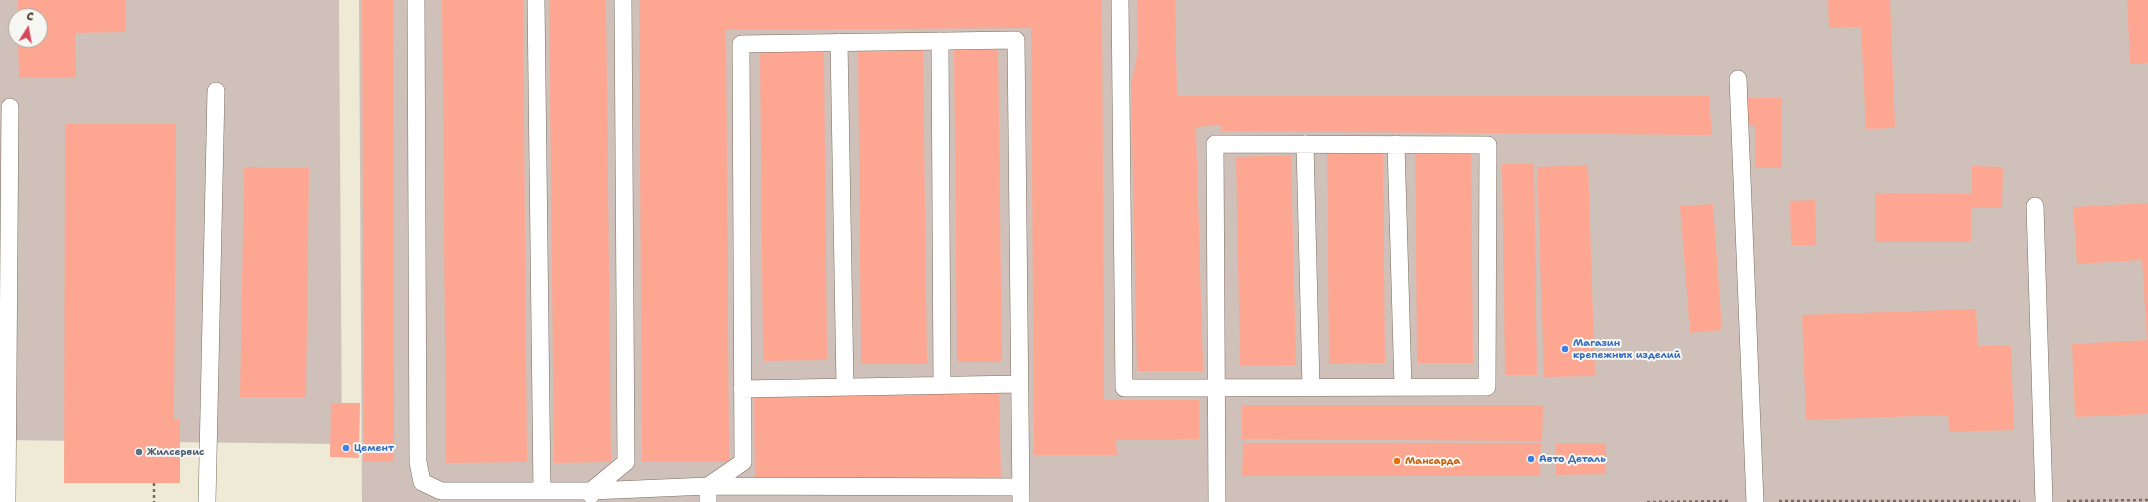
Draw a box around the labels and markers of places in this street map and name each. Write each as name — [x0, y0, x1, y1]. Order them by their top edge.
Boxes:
place label: Магазин крепежных изделий — [1573, 337, 1681, 360]
marker: Магазин крепежных изделий — [1560, 344, 1570, 354]
place label: Цемент — [354, 442, 394, 454]
marker: Цемент — [341, 443, 351, 453]
place label: Жилсервис — [147, 446, 204, 458]
marker: Жилсервис — [134, 447, 144, 457]
place label: Авто Деталь — [1539, 453, 1606, 465]
marker: Авто Деталь — [1526, 454, 1536, 464]
place label: Мансарда — [1405, 455, 1460, 467]
marker: Мансарда — [1392, 456, 1402, 466]

